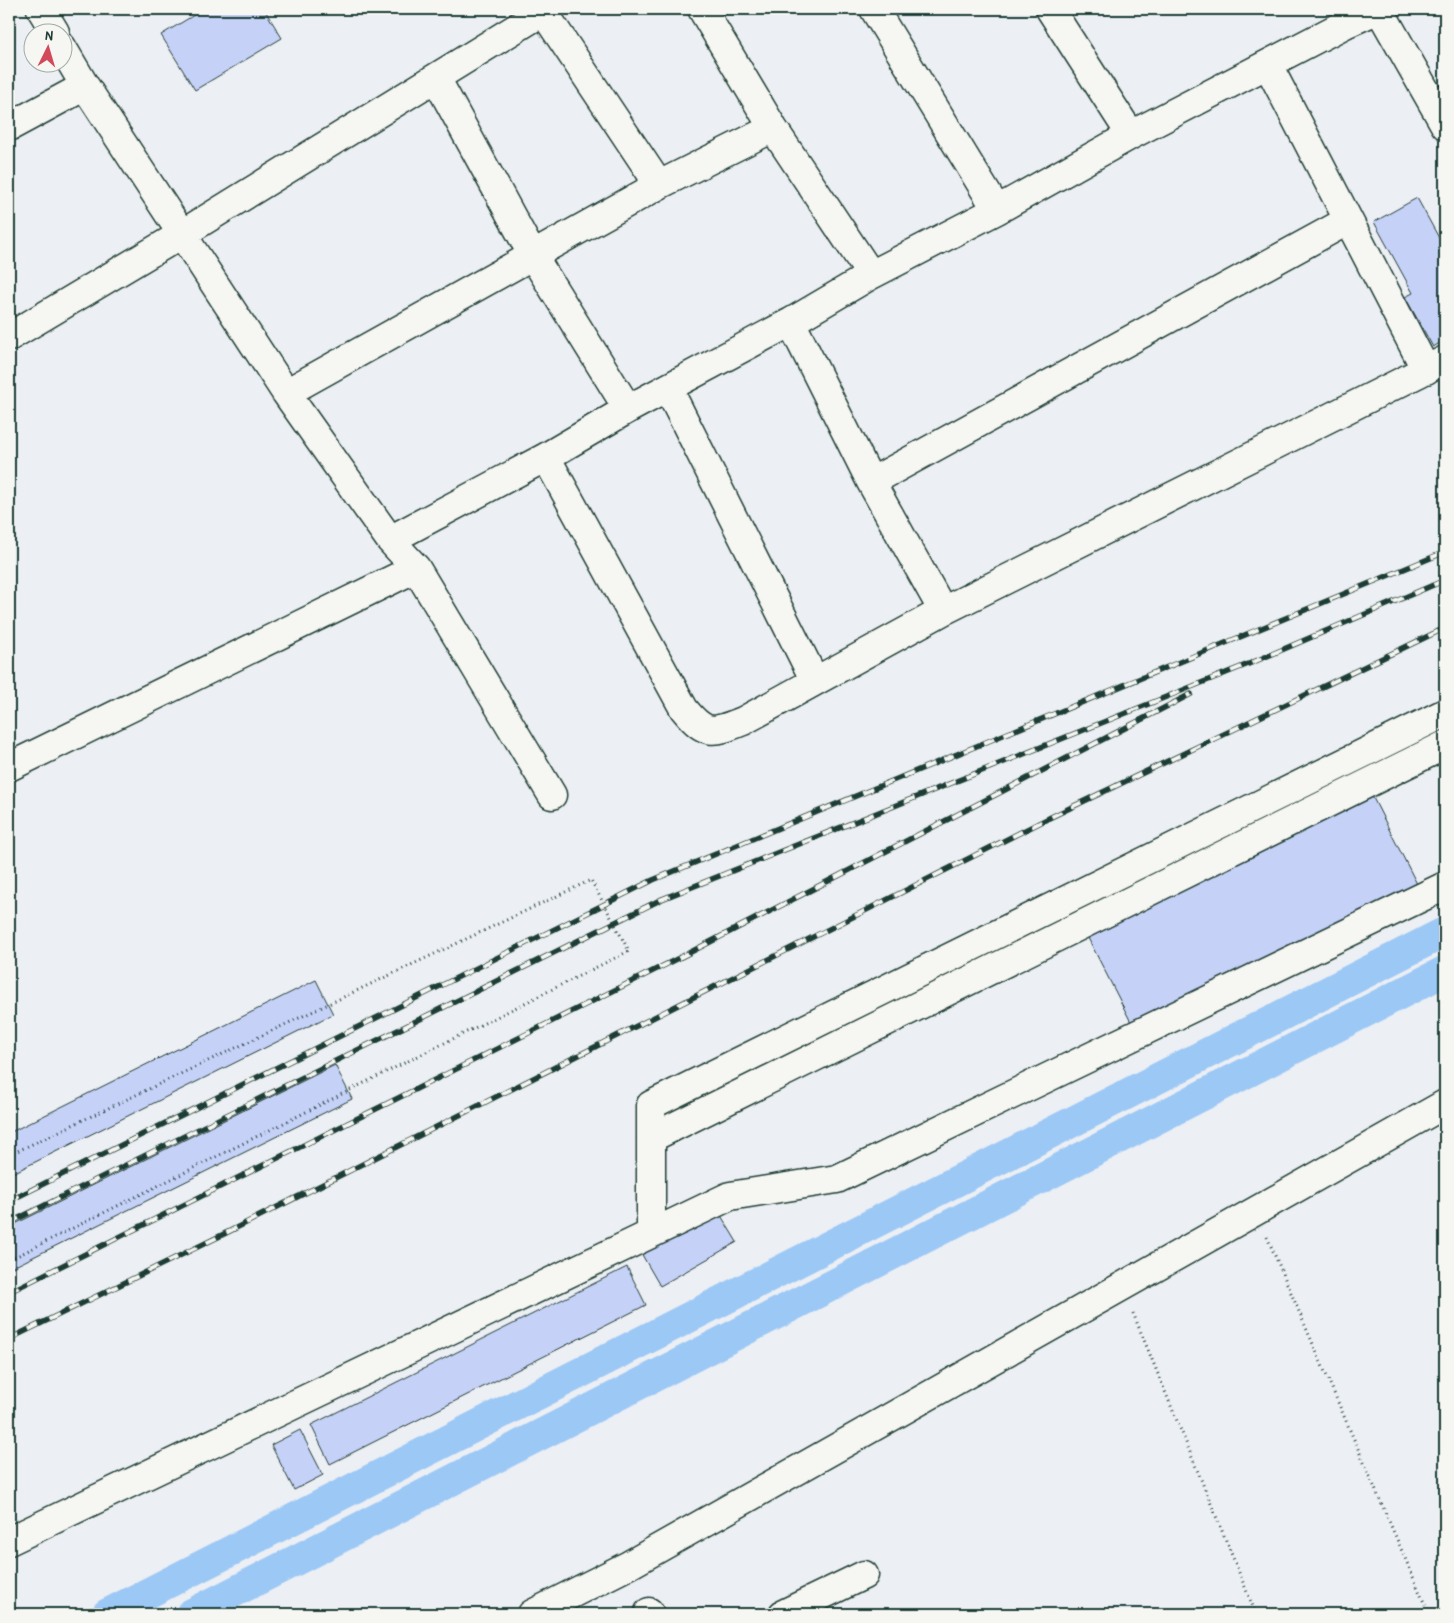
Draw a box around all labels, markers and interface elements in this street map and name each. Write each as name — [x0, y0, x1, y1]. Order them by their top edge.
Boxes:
north arrow — [22, 22, 72, 72]
text: N — [45, 25, 54, 44]

